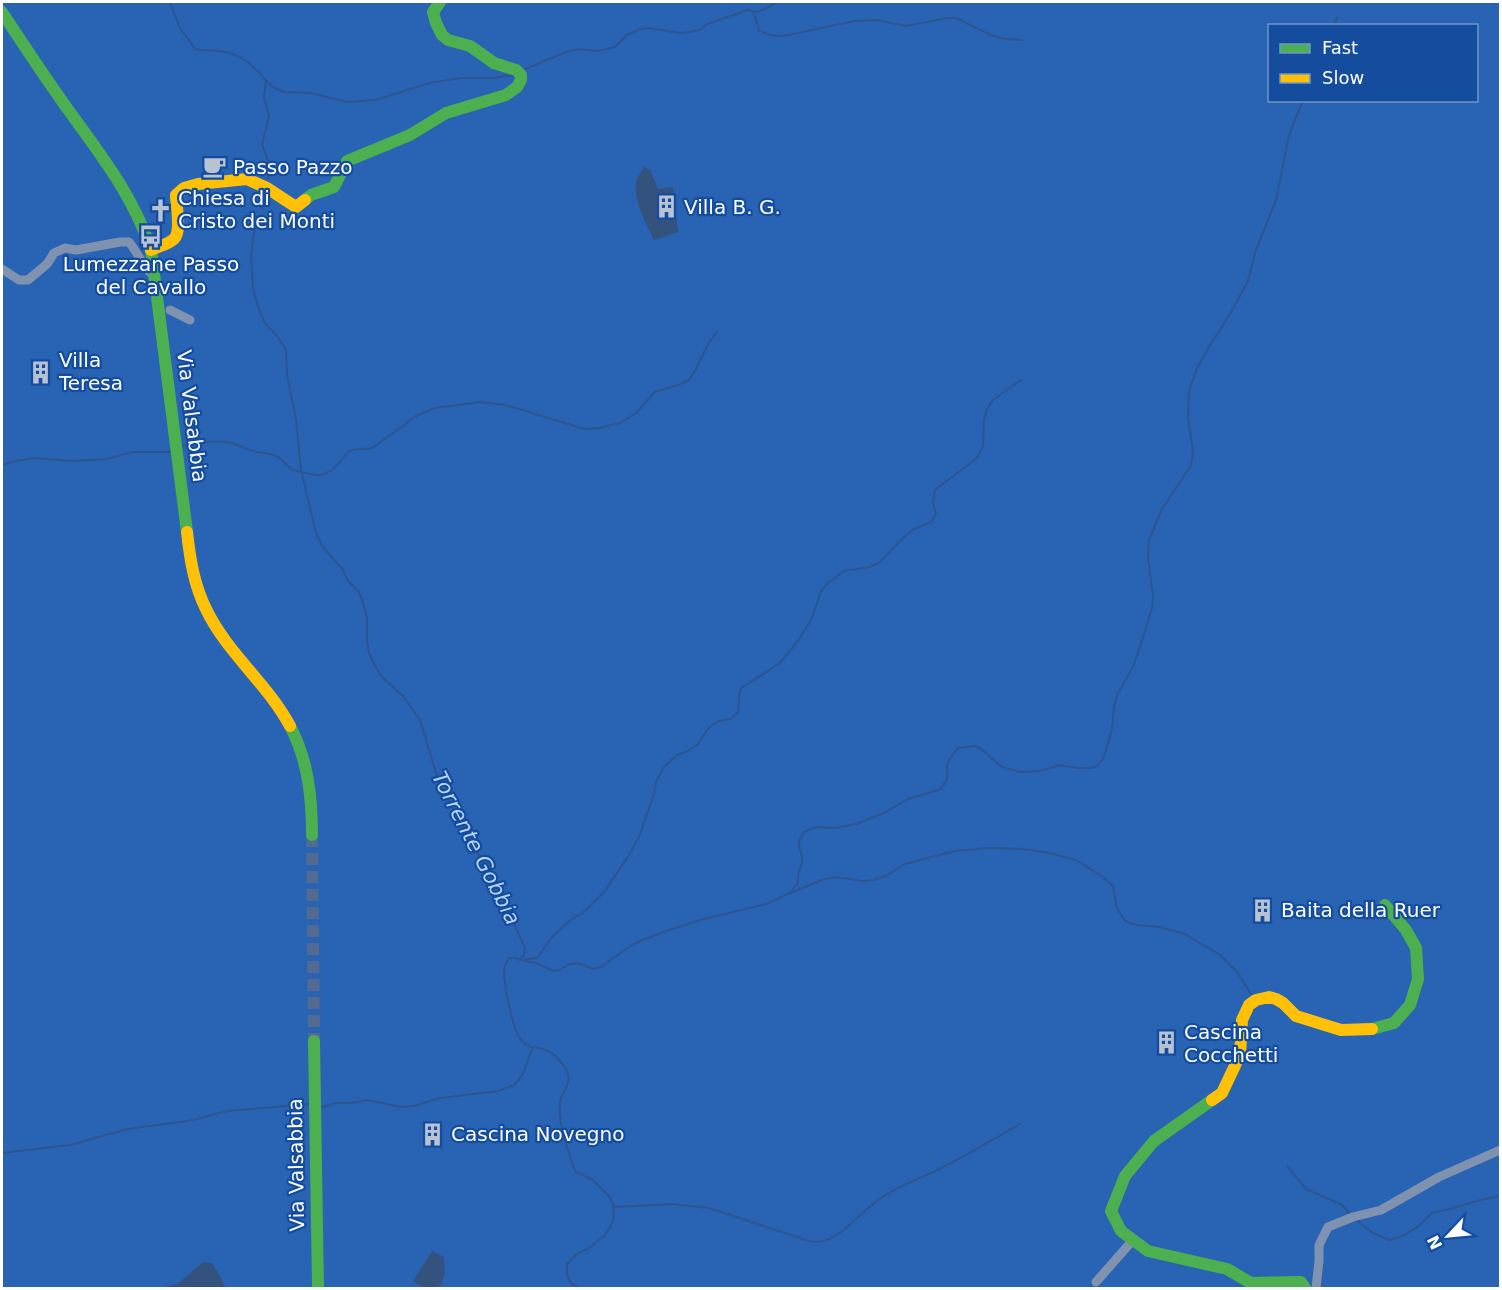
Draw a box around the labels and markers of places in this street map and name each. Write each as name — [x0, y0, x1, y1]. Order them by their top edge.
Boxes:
cafe icon: Passo Pazzo — [202, 154, 228, 180]
place label: Passo Pazzo — [233, 155, 353, 179]
place label: Chiesa di Cristo dei Monti — [178, 186, 335, 233]
building icon: Villa B. G. — [653, 194, 679, 220]
place label: Villa B. G. — [684, 195, 781, 219]
church icon: Chiesa di Cristo dei Monti — [147, 197, 173, 223]
bus stop icon: Lumezzane Passo del Cavallo — [138, 223, 164, 249]
place label: Lumezzane Passo del Cavallo — [63, 252, 239, 299]
place label: Villa Teresa — [58, 348, 123, 395]
building icon: Villa Teresa — [28, 359, 54, 385]
building icon: Baita della Ruer — [1250, 897, 1276, 923]
place label: Baita della Ruer — [1281, 898, 1441, 922]
place label: Cascina Cocchetti — [1184, 1020, 1278, 1067]
building icon: Cascina Cocchetti — [1153, 1030, 1179, 1056]
building icon: Cascina Novegno — [420, 1121, 446, 1147]
place label: Cascina Novegno — [451, 1122, 624, 1146]

